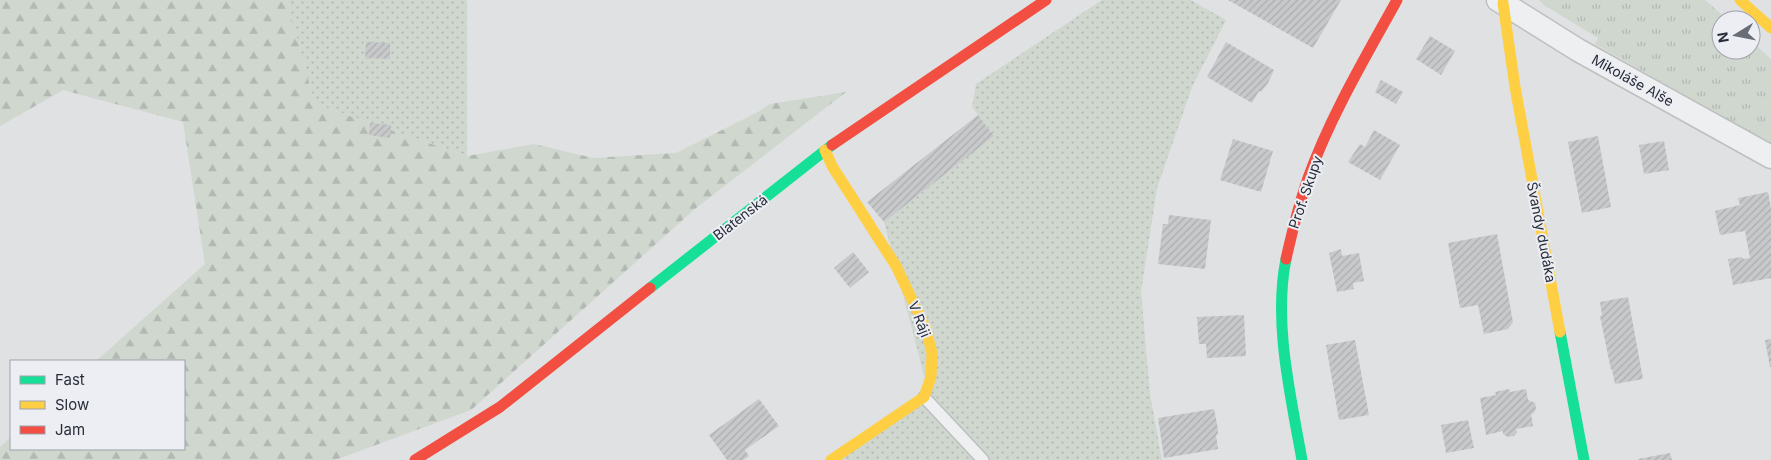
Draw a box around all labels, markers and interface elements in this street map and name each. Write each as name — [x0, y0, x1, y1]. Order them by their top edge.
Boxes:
north arrow — [1711, 10, 1761, 60]
text: N — [1713, 31, 1732, 44]
street label: Mikoláše Alše — [1589, 50, 1677, 110]
street label: Prof. Skupy — [1285, 153, 1325, 231]
street label: Švandy dudáka — [1524, 180, 1560, 284]
street label: Blatenská — [709, 191, 771, 243]
street label: V Ráji — [905, 299, 935, 339]
legend — [10, 360, 185, 450]
text: Fast — [55, 370, 85, 389]
text: Slow — [55, 395, 89, 414]
text: Jam — [55, 420, 85, 439]

